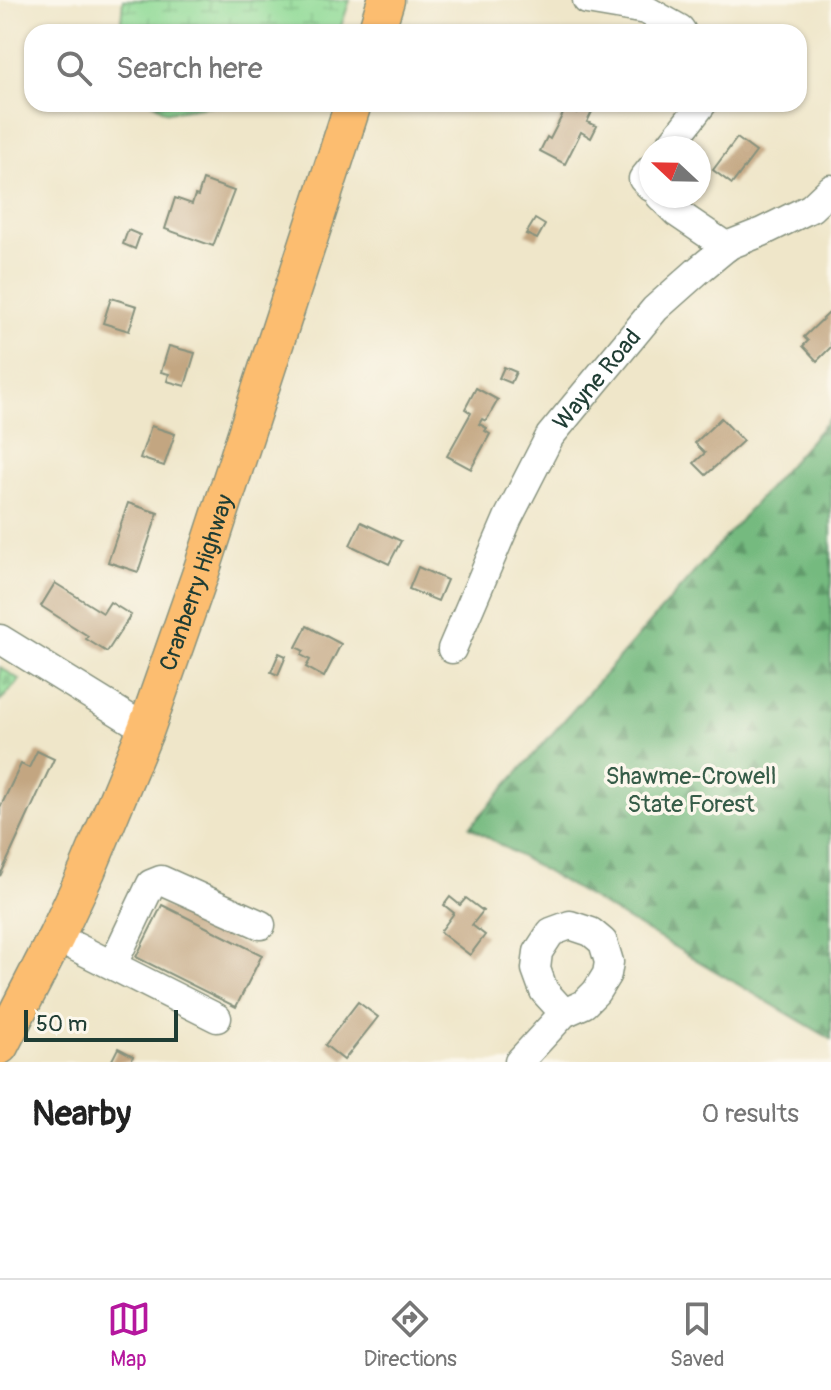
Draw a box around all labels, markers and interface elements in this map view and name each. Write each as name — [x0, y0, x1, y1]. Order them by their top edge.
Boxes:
search box — [24, 24, 807, 112]
icon: search — [52, 46, 96, 90]
text: Search here — [116, 50, 263, 87]
north arrow — [639, 136, 711, 208]
street label: Wayne Road — [547, 323, 647, 436]
street label: Cranberry Highway — [153, 491, 240, 675]
park label: Shawme-Crowell State Forest — [606, 762, 776, 819]
scale bar — [24, 1006, 178, 1042]
text: 50 m — [36, 1010, 87, 1038]
text: Nearby — [32, 1093, 131, 1136]
text: 0 results — [702, 1098, 799, 1130]
tab: Map — [107, 1297, 151, 1373]
tab: Directions — [364, 1297, 457, 1373]
tab: Saved — [670, 1297, 724, 1373]

